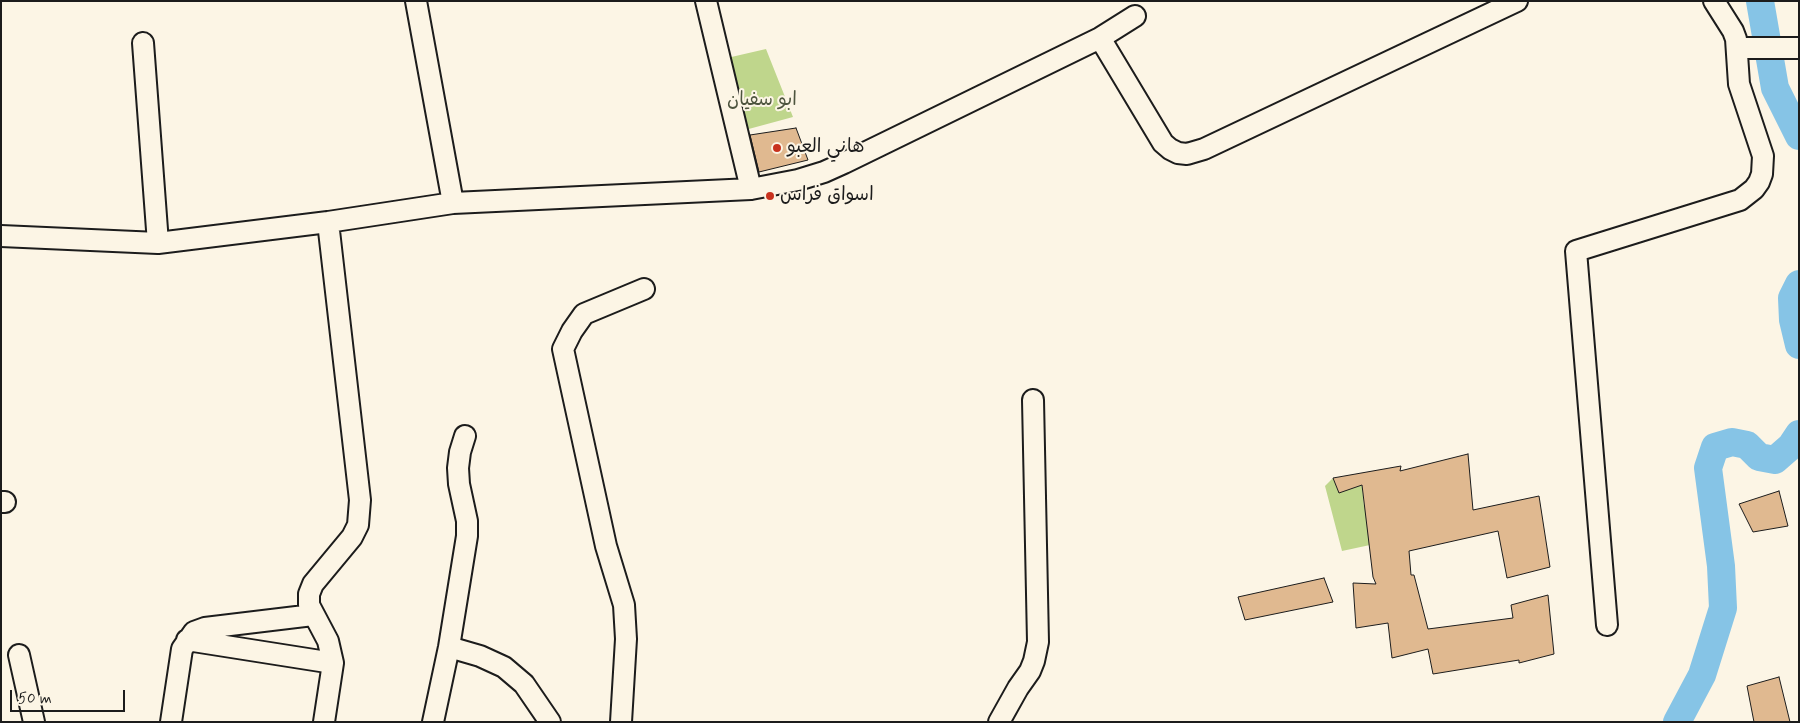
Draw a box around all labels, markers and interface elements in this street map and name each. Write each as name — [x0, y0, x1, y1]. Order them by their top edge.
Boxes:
park label: ابو سفيان — [727, 90, 797, 112]
place label: هاني العبو — [787, 137, 864, 159]
marker: هاني العبو — [771, 142, 783, 154]
place label: اسواق فراس — [780, 185, 874, 207]
marker: اسواق فراس — [764, 190, 776, 202]
scale bar — [12, 680, 128, 712]
text: 50 m — [18, 689, 52, 709]

